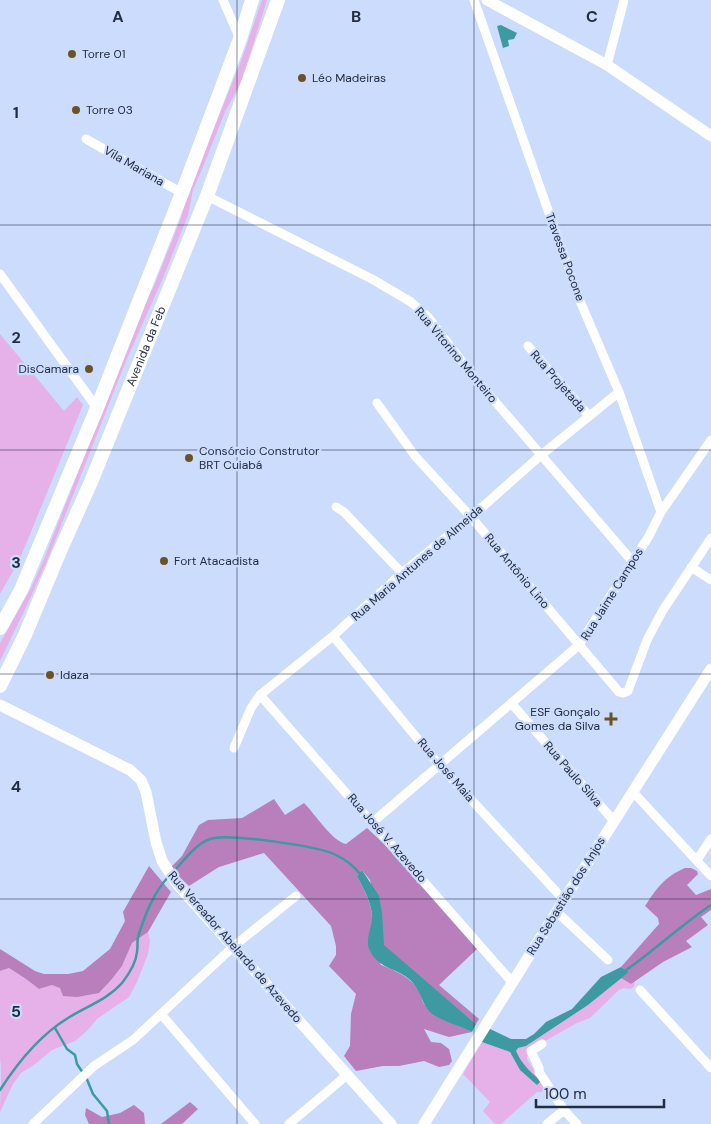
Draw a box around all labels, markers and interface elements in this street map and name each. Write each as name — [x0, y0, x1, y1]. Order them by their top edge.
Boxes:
text: A — [112, 6, 124, 27]
text: B — [351, 6, 361, 27]
text: C — [586, 6, 598, 27]
place label: Torre 01 — [82, 46, 125, 62]
marker: Torre 01 — [66, 48, 78, 60]
place label: Léo Madeiras — [312, 70, 386, 86]
marker: Léo Madeiras — [296, 72, 308, 84]
text: 1 — [13, 102, 19, 123]
place label: Torre 03 — [86, 102, 133, 118]
marker: Torre 03 — [70, 104, 82, 116]
street label: Vila Mariana — [101, 142, 167, 190]
street label: Travessa Pocone — [542, 211, 588, 304]
street label: Avenida da Feb — [123, 304, 169, 389]
street label: Rua Vitorino Monteiro — [411, 304, 501, 406]
text: 2 — [11, 327, 21, 348]
street label: Rua Projetada — [527, 347, 589, 415]
place label: DisCamara — [19, 361, 79, 377]
marker: DisCamara — [83, 363, 95, 375]
place label: Consórcio Construtor BRT Cuiabá — [199, 443, 320, 473]
marker: Consórcio Construtor BRT Cuiabá — [183, 452, 195, 464]
street label: Rua Maria Antunes de Almeida — [348, 501, 486, 625]
street label: Rua Antônio Lino — [481, 530, 553, 612]
street label: Rua Jaime Campos — [577, 545, 647, 643]
text: 3 — [11, 552, 21, 573]
place label: Fort Atacadista — [174, 553, 259, 569]
marker: Fort Atacadista — [158, 555, 170, 567]
place label: Idaza — [60, 667, 89, 683]
marker: Idaza — [44, 669, 56, 681]
place label: ESF Gonçalo Gomes da Silva — [515, 704, 600, 734]
marker: ESF Gonçalo Gomes da Silva — [604, 712, 618, 726]
street label: Rua José Maia — [414, 735, 478, 805]
street label: Rua Paulo Silva — [540, 738, 606, 810]
text: 4 — [11, 776, 21, 797]
street label: Rua José V. Azevedo — [344, 790, 430, 886]
street label: Rua Sebastião dos Anjos — [523, 834, 609, 958]
street label: Rua Vereador Abelardo de Azevedo — [165, 868, 305, 1026]
text: 5 — [11, 1001, 21, 1022]
scale bar — [536, 1076, 664, 1108]
text: 100 m — [544, 1084, 587, 1104]

